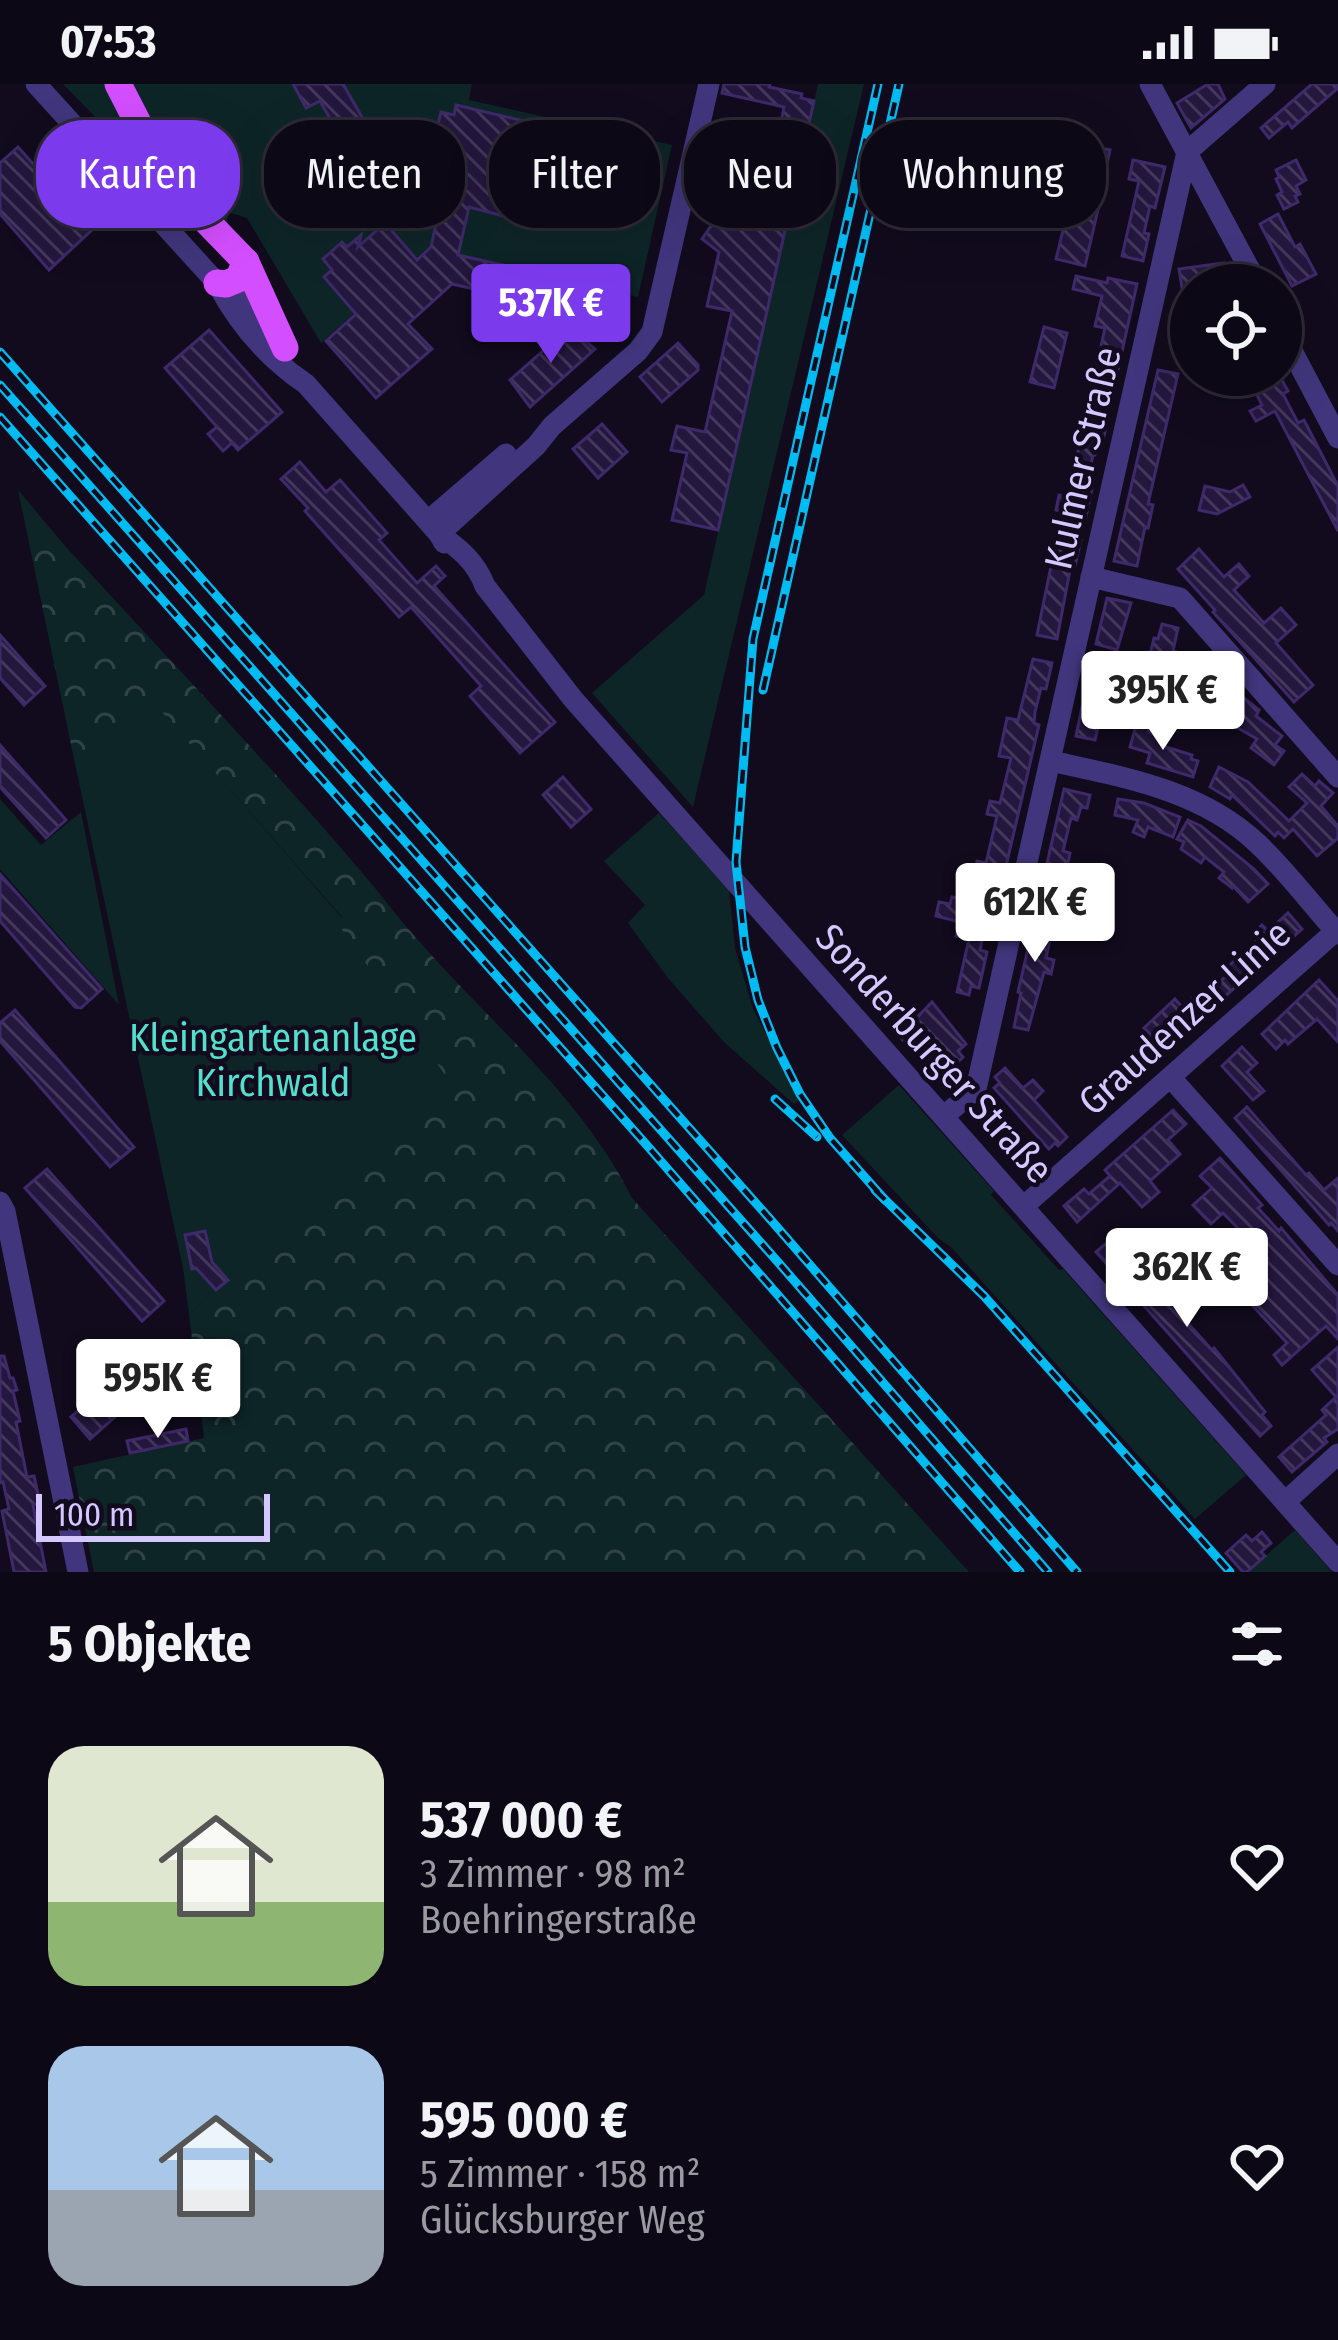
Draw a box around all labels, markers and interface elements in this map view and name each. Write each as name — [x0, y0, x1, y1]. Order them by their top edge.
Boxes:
text: 07:53 — [60, 15, 157, 69]
chip: Kaufen — [36, 120, 240, 228]
chip: Mieten — [264, 120, 465, 228]
chip: Filter — [489, 120, 660, 228]
chip: Neu — [684, 120, 836, 228]
chip: Wohnung — [860, 120, 1106, 228]
pin: 537K € — [453, 264, 649, 366]
map controls — [1170, 264, 1302, 396]
button: locate — [1170, 264, 1302, 396]
text: 537K € — [498, 280, 604, 326]
street label: Kulmer Straße — [1035, 343, 1131, 574]
pin: 395K € — [1065, 651, 1261, 753]
text: 395K € — [1108, 667, 1218, 713]
pin: 612K € — [937, 863, 1133, 965]
text: 612K € — [983, 879, 1087, 925]
street label: Graudenzer Linie — [1069, 911, 1300, 1125]
street label: Sonderburger Straße — [806, 915, 1062, 1192]
park label: Kleingartenanlage Kirchwald — [129, 1015, 417, 1106]
pin: 362K € — [1089, 1228, 1285, 1330]
text: 362K € — [1133, 1244, 1241, 1290]
pin: 595K € — [60, 1339, 256, 1441]
text: 595K € — [103, 1355, 213, 1401]
scale bar — [36, 1488, 270, 1541]
text: 100 m — [54, 1495, 134, 1535]
icon: filters — [1224, 1611, 1290, 1677]
text: 5 Objekte — [48, 1613, 251, 1675]
text: 537 000 € — [420, 1789, 622, 1851]
icon: home — [144, 1794, 288, 1938]
icon: heart — [1224, 1833, 1290, 1899]
text: 3 Zimmer · 98 m² — [420, 1851, 686, 1897]
text: Boehringerstraße — [420, 1897, 697, 1943]
text: 595 000 € — [420, 2089, 628, 2151]
icon: home — [144, 2094, 288, 2238]
icon: heart — [1224, 2133, 1290, 2199]
text: 5 Zimmer · 158 m² — [420, 2151, 700, 2197]
text: Glücksburger Weg — [420, 2197, 705, 2243]

